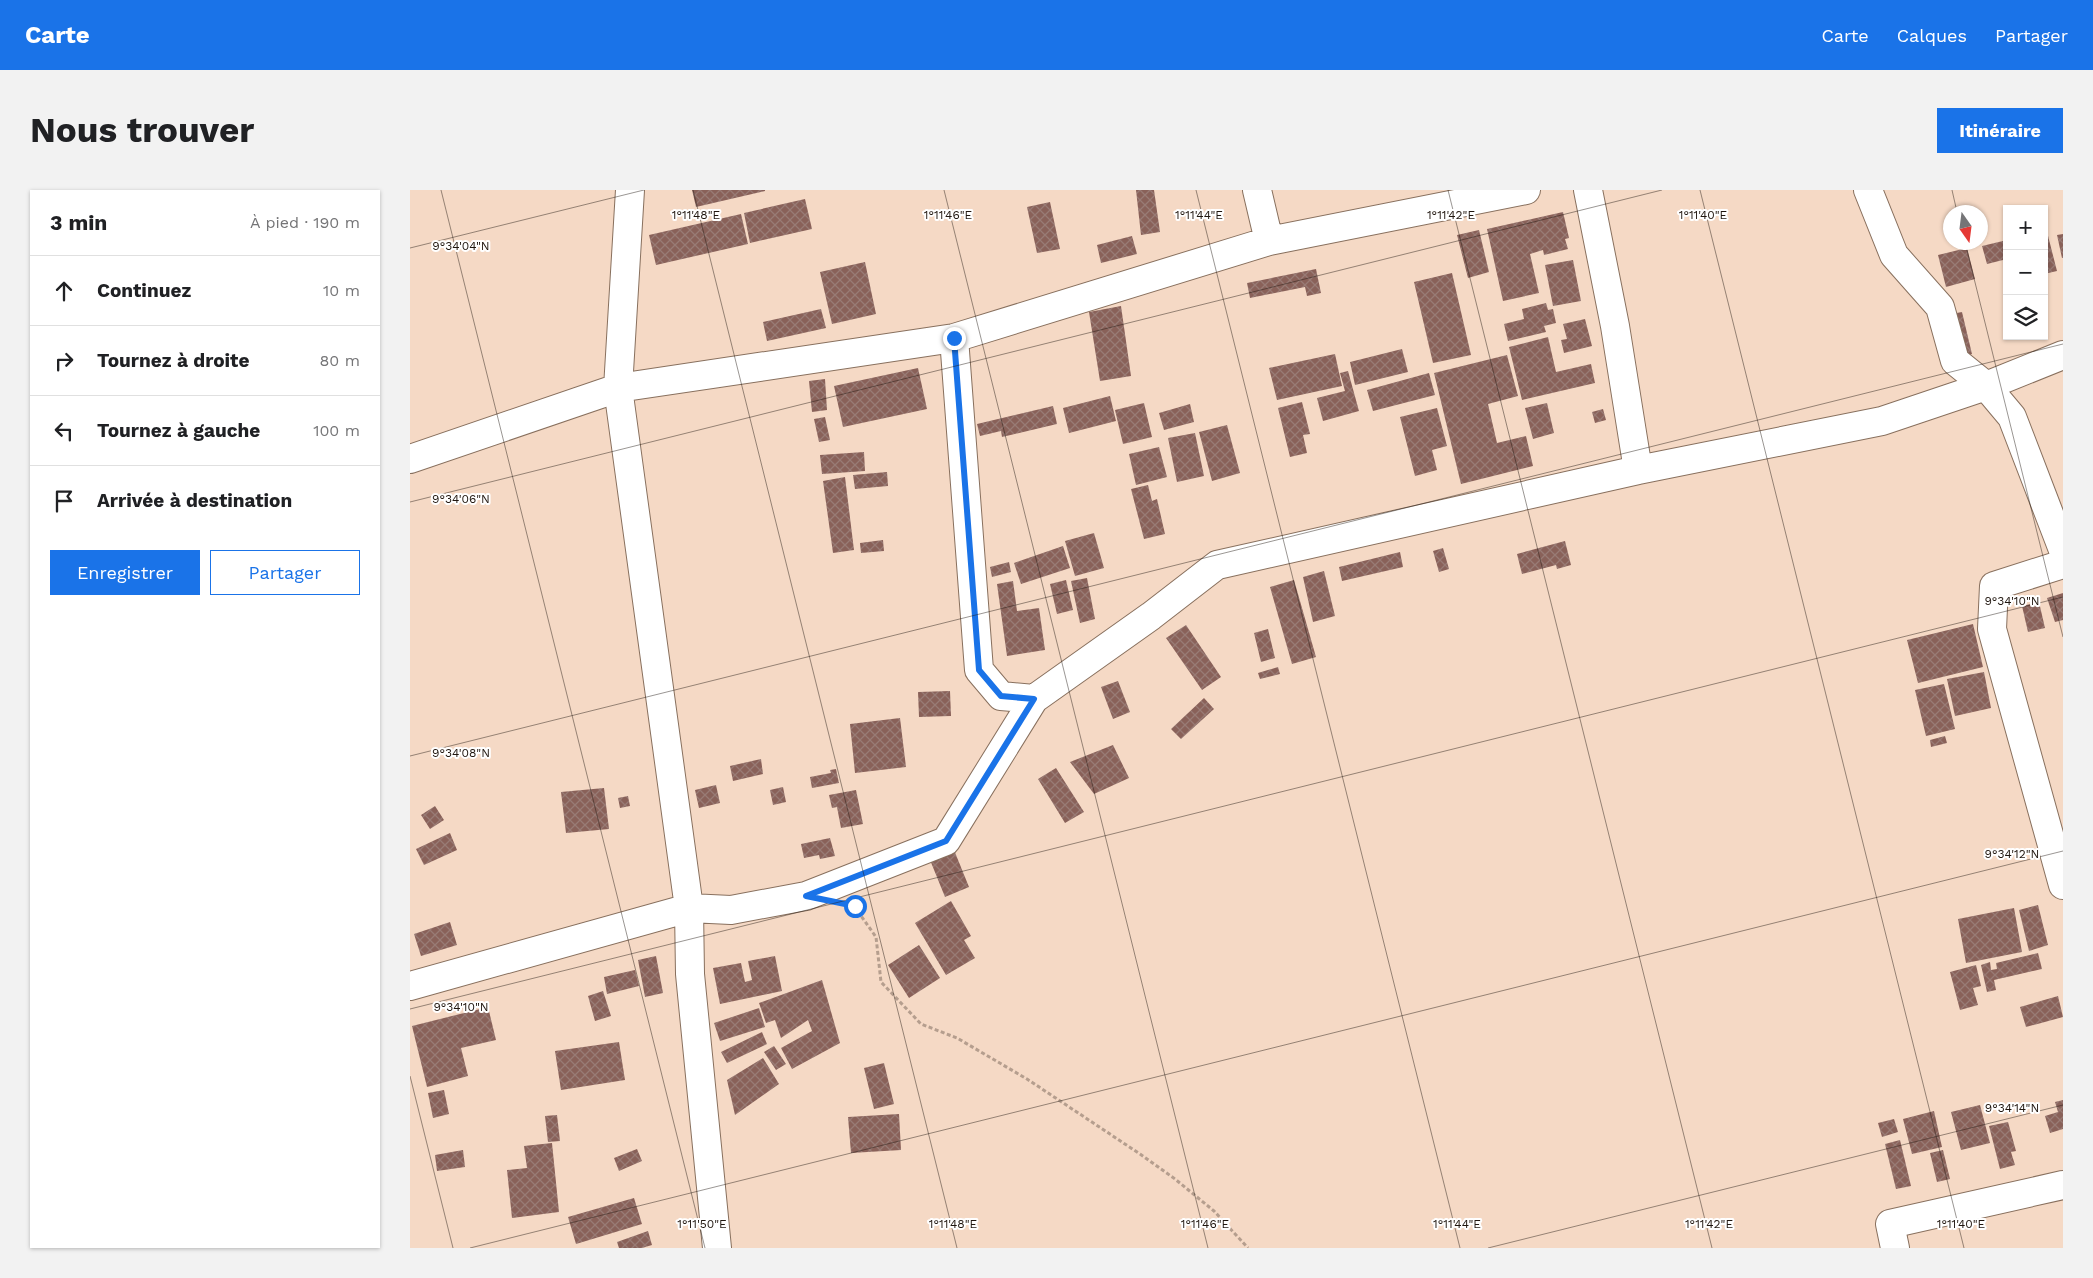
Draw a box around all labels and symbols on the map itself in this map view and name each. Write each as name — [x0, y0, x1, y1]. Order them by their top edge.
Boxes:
north arrow — [1943, 205, 1988, 250]
text: 1°11'48"E — [672, 208, 721, 222]
text: 1°11'46"E — [924, 208, 973, 222]
text: 1°11'44"E — [1175, 208, 1223, 222]
text: 1°11'42"E — [1427, 208, 1475, 222]
text: 1°11'40"E — [1679, 208, 1728, 222]
text: 9°34'04"N — [432, 239, 490, 253]
route end — [943, 327, 966, 350]
text: 9°34'06"N — [432, 492, 490, 506]
text: 9°34'10"N — [1984, 594, 2040, 608]
text: 9°34'08"N — [432, 746, 490, 760]
text: 9°34'12"N — [1985, 847, 2039, 861]
route start — [844, 895, 867, 918]
text: 9°34'10"N — [433, 1000, 489, 1014]
text: 9°34'14"N — [1985, 1101, 2039, 1115]
text: 1°11'50"E — [677, 1217, 727, 1231]
text: 1°11'48"E — [929, 1217, 978, 1231]
text: 1°11'46"E — [1181, 1217, 1230, 1231]
text: 1°11'44"E — [1433, 1217, 1481, 1231]
text: 1°11'42"E — [1685, 1217, 1733, 1231]
text: 1°11'40"E — [1937, 1217, 1986, 1231]

